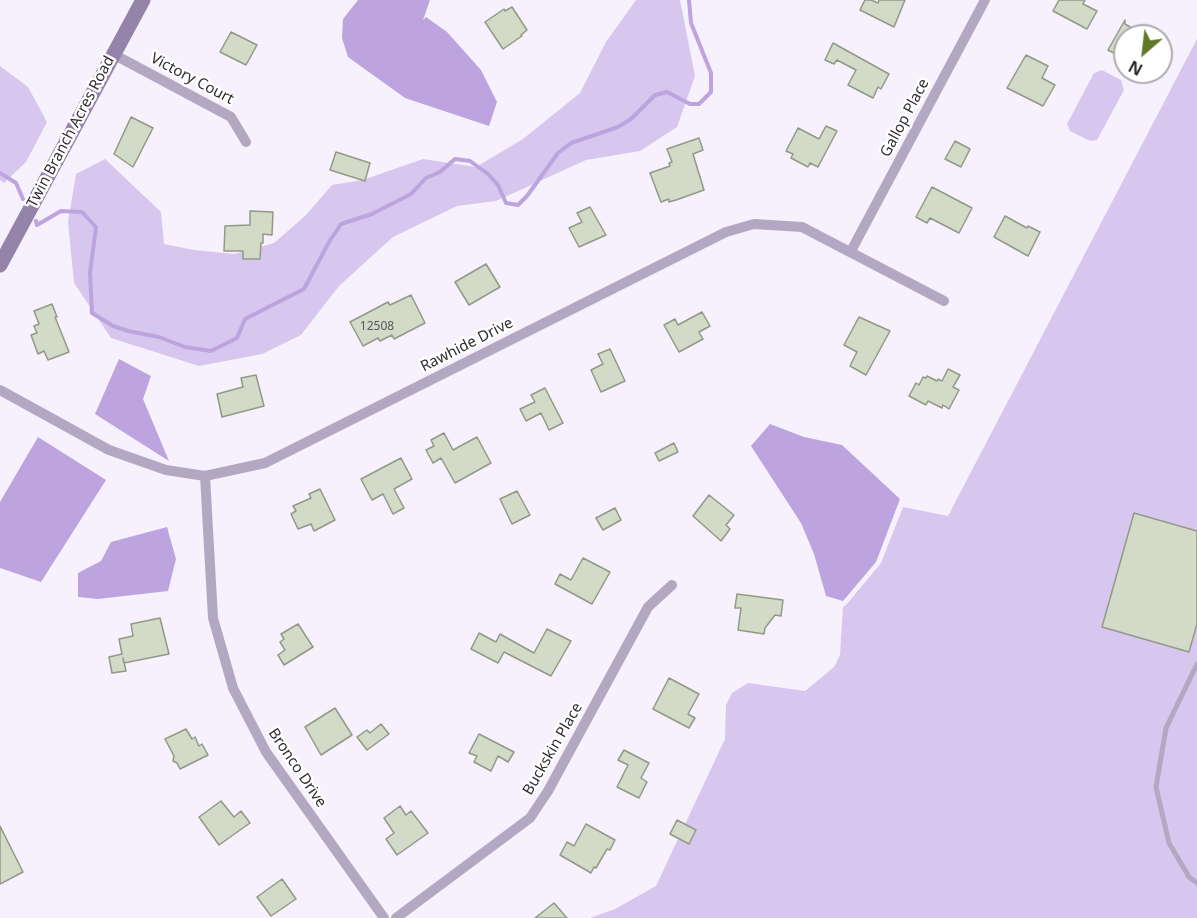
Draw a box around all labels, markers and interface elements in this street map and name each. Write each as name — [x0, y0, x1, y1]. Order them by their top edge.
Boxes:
north arrow — [1113, 24, 1173, 84]
street label: Victory Court — [147, 50, 237, 108]
street label: Twin Branch Acres Road — [23, 53, 119, 211]
text: N — [1125, 55, 1146, 81]
street label: Gallop Place — [877, 76, 933, 160]
street label: Rawhide Drive — [418, 314, 516, 376]
house number: 12508 — [360, 320, 394, 334]
street label: Buckskin Place — [519, 700, 587, 798]
street label: Bronco Drive — [264, 725, 330, 811]

